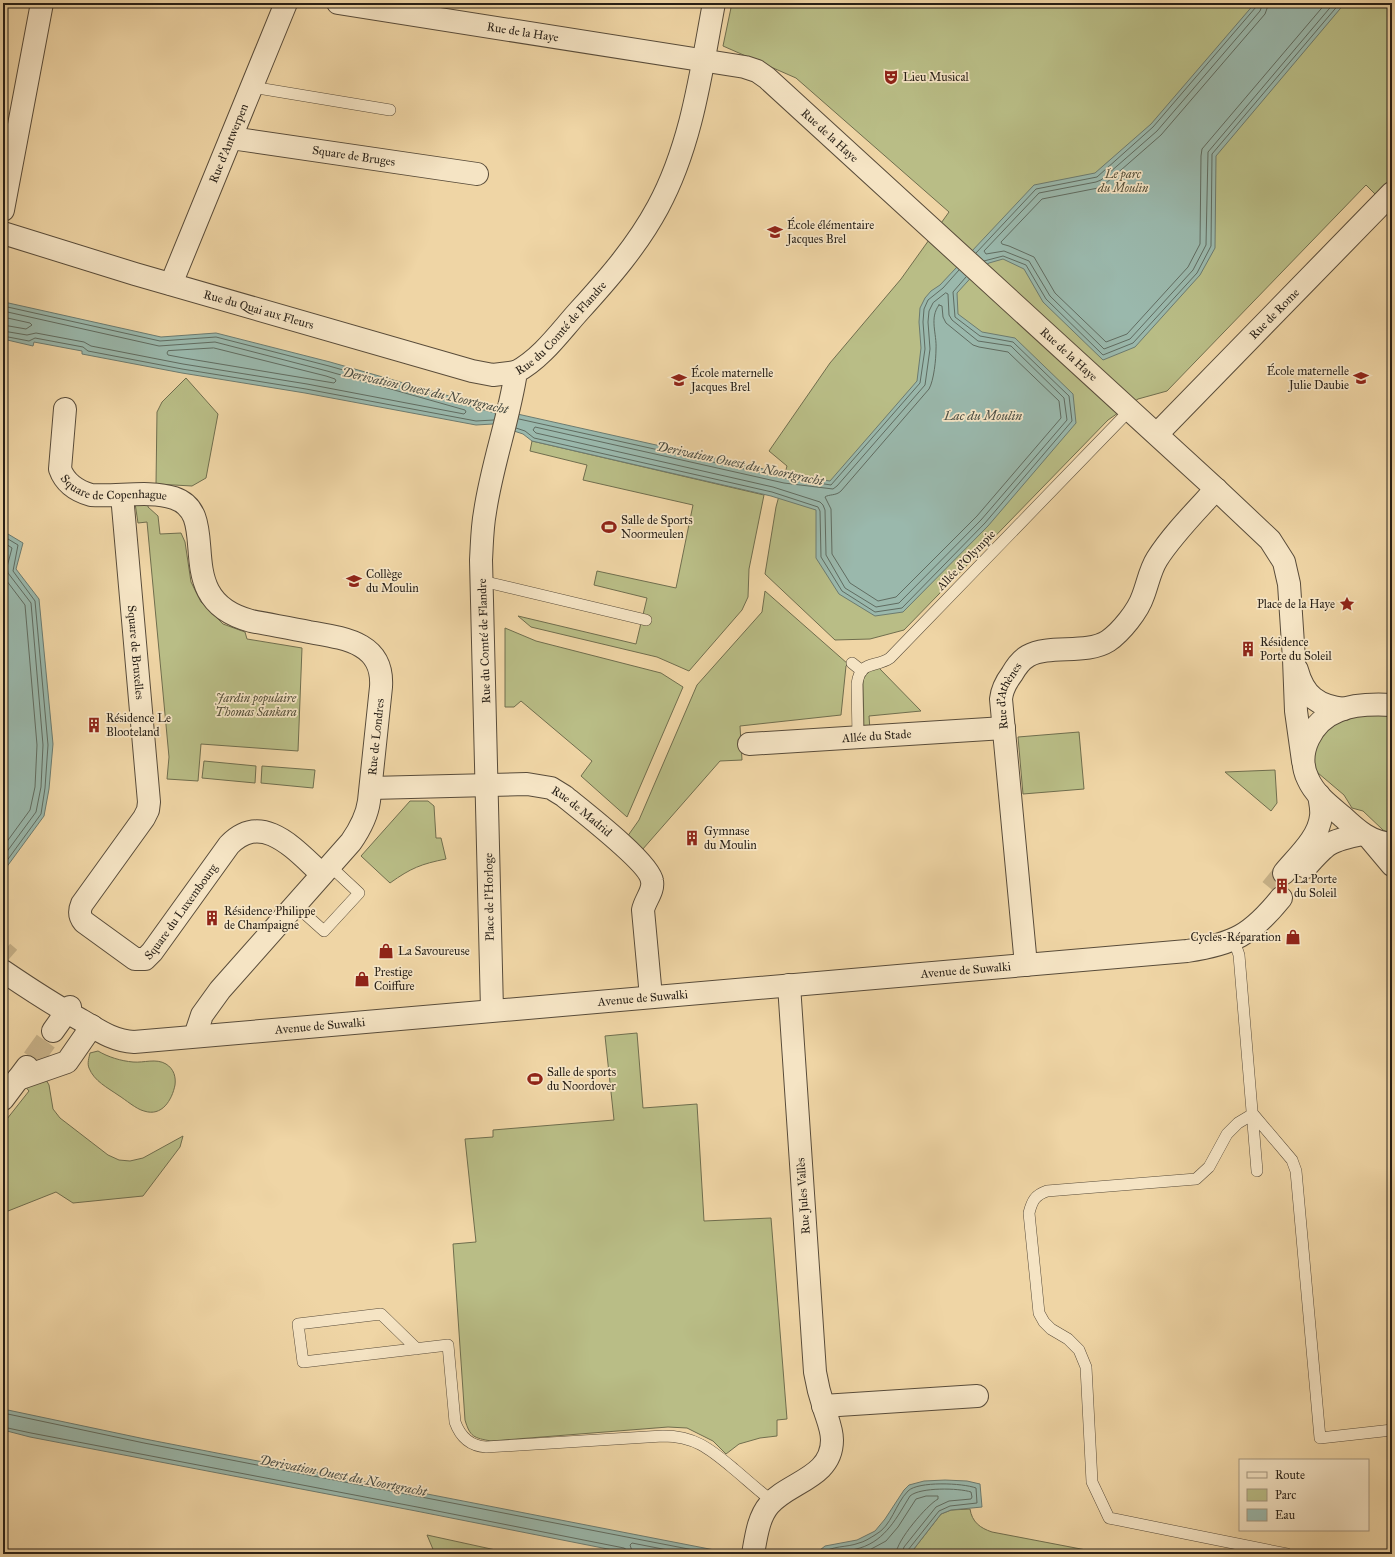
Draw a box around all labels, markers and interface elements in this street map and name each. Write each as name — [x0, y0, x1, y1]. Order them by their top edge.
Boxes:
street label: Rue de la Haye — [486, 19, 560, 45]
theatre icon: Lieu Musical — [882, 68, 900, 86]
place label: Lieu Musical — [903, 70, 969, 84]
street label: Rue d'Antwerpen — [206, 101, 251, 185]
street label: Rue de la Haye — [798, 106, 861, 165]
street label: Square de Bruges — [311, 143, 396, 169]
park label: Le parc du Moulin — [1097, 167, 1149, 195]
place label: École élémentaire Jacques Brel — [785, 216, 874, 247]
school or university icon: École élémentaire Jacques Brel — [766, 223, 784, 241]
street label: Rue du Comté de Flandre — [513, 278, 609, 378]
street label: Rue de Rome — [1246, 285, 1302, 342]
street label: Rue du Quai aux Fleurs — [202, 287, 315, 332]
street label: Rue de la Haye — [1037, 325, 1100, 384]
place label: École maternelle Julie Daubie — [1267, 362, 1349, 393]
water label: Derivation Ouest du Noortgracht — [340, 364, 511, 418]
place label: École maternelle Jacques Brel — [689, 364, 773, 395]
school or university icon: École maternelle Julie Daubie — [1352, 369, 1370, 387]
school or university icon: École maternelle Jacques Brel — [670, 371, 688, 389]
water label: Lac du Moulin — [943, 408, 1022, 424]
water label: Derivation Ouest du Noortgracht — [655, 438, 826, 490]
street label: Square de Copenhague — [58, 472, 168, 503]
place label: Salle de Sports Noormeulen — [621, 513, 693, 541]
sports icon: Salle de Sports Noormeulen — [600, 518, 618, 536]
street label: Allée d'Olympie — [933, 527, 998, 594]
place label: Collège du Moulin — [366, 567, 419, 595]
school or university icon: Collège du Moulin — [345, 572, 363, 590]
street label: Rue du Comté de Flandre — [475, 578, 493, 704]
place icon: Place de la Haye — [1338, 595, 1356, 613]
place label: Place de la Haye — [1257, 597, 1335, 611]
street label: Square de Bruxelles — [124, 605, 147, 700]
place label: Résidence Porte du Soleil — [1260, 635, 1333, 663]
building icon: Résidence Porte du Soleil — [1239, 640, 1257, 658]
street label: Rue d'Athènes — [994, 659, 1025, 730]
park label: Jardin populaire Thomas Sankara — [215, 691, 297, 719]
street label: Rue de Londres — [365, 698, 387, 776]
place label: Résidence Le Blooteland — [106, 711, 171, 739]
building icon: Résidence Le Blooteland — [85, 716, 103, 734]
street label: Allée du Stade — [841, 727, 912, 745]
street label: Rue de Madrid — [549, 783, 615, 839]
place label: Gymnase du Moulin — [704, 824, 757, 852]
building icon: Gymnase du Moulin — [683, 829, 701, 847]
street label: Place de l'Horloge — [481, 853, 498, 941]
street label: Square du Luxembourg — [141, 861, 221, 963]
place label: La Porte du Soleil — [1294, 872, 1337, 900]
building icon: La Porte du Soleil — [1273, 877, 1291, 895]
place label: Résidence Philippe de Champaigne — [224, 904, 316, 933]
building icon: Résidence Philippe de Champaigne — [203, 909, 221, 927]
shop icon: Cycles-Réparation — [1284, 928, 1302, 946]
place label: Cycles-Réparation — [1191, 930, 1282, 944]
shop icon: La Savoureuse — [377, 942, 395, 960]
place label: La Savoureuse — [398, 944, 470, 958]
street label: Avenue de Suwalki — [919, 959, 1012, 981]
place label: Prestige Coiffure — [374, 965, 415, 993]
shop icon: Prestige Coiffure — [353, 970, 371, 988]
street label: Avenue de Suwalki — [596, 987, 689, 1009]
street label: Avenue de Suwalki — [273, 1015, 367, 1037]
place label: Salle de sports du Noordover — [547, 1065, 616, 1093]
sports icon: Salle de sports du Noordover — [526, 1070, 544, 1088]
street label: Rue Jules Vallès — [793, 1157, 814, 1235]
water label: Derivation Ouest du Noortgracht — [258, 1452, 429, 1500]
legend — [1239, 1459, 1369, 1531]
text: Route — [1275, 1468, 1305, 1482]
text: Parc — [1275, 1488, 1296, 1502]
text: Eau — [1275, 1508, 1296, 1522]

